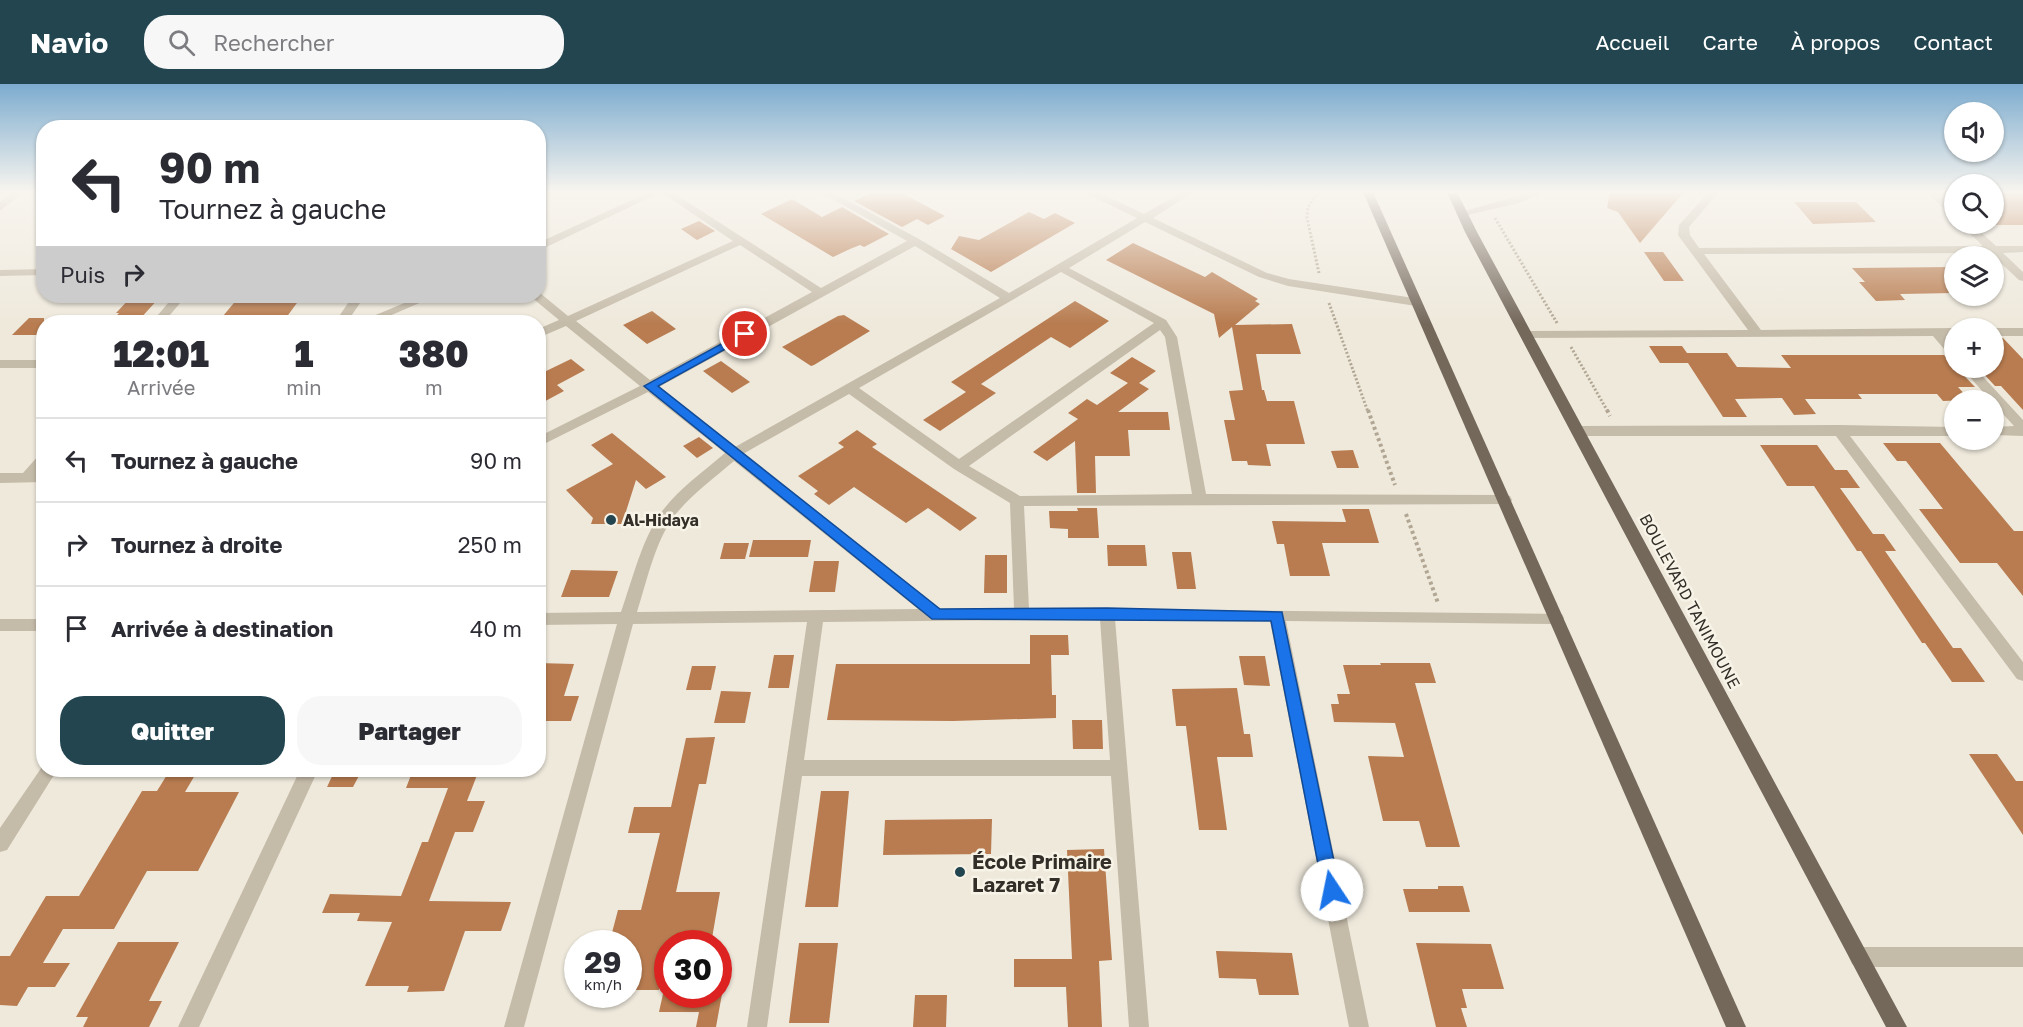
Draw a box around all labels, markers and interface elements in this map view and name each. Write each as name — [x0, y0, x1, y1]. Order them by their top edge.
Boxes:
search box — [144, 15, 564, 69]
text: Navio — [30, 26, 108, 59]
icon: search — [165, 26, 198, 59]
text: Rechercher — [213, 29, 334, 56]
text: Accueil — [1596, 29, 1669, 55]
text: Carte — [1702, 29, 1758, 55]
text: À propos — [1791, 29, 1880, 55]
text: Contact — [1913, 29, 1993, 55]
map controls — [1944, 102, 2004, 450]
button: sound — [1944, 102, 2004, 162]
text: 90 m — [159, 142, 260, 192]
icon: left — [60, 144, 138, 222]
button: search — [1944, 174, 2004, 234]
text: Tournez à gauche — [159, 193, 386, 225]
button: layers — [1944, 246, 2004, 306]
icon: right — [117, 258, 150, 291]
text: Puis — [60, 261, 105, 288]
pin — [719, 308, 770, 359]
icon: arrive — [728, 317, 761, 350]
button: + — [1944, 318, 2004, 378]
text: 12:01 — [113, 332, 209, 375]
text: 1 — [294, 332, 313, 375]
text: 380 — [399, 332, 469, 375]
text: Arrivée — [127, 375, 195, 399]
text: min — [286, 375, 322, 399]
text: m — [425, 375, 443, 399]
button: − — [1944, 390, 2004, 450]
icon: left — [60, 444, 93, 477]
text: Tournez à gauche — [111, 447, 298, 474]
text: 90 m — [470, 447, 522, 474]
place label: Al-Hidaya — [623, 510, 699, 530]
street label: BOULEVARD TANIMOUNE — [1635, 510, 1745, 692]
marker: Al-Hidaya — [604, 513, 618, 527]
icon: right — [60, 528, 93, 561]
text: Tournez à droite — [111, 531, 282, 558]
text: 250 m — [458, 531, 522, 558]
icon: arrive — [60, 612, 93, 645]
text: Arrivée à destination — [111, 615, 333, 642]
text: 40 m — [470, 615, 522, 642]
button: Quitter — [60, 696, 285, 765]
button: Partager — [297, 696, 522, 765]
place label: École Primaire Lazaret 7 — [972, 849, 1112, 896]
position arrow — [1300, 858, 1364, 922]
marker: École Primaire Lazaret 7 — [953, 865, 967, 879]
speed limit sign: 30 — [654, 930, 732, 1008]
text: 29 — [584, 944, 622, 980]
text: km/h — [584, 975, 622, 993]

